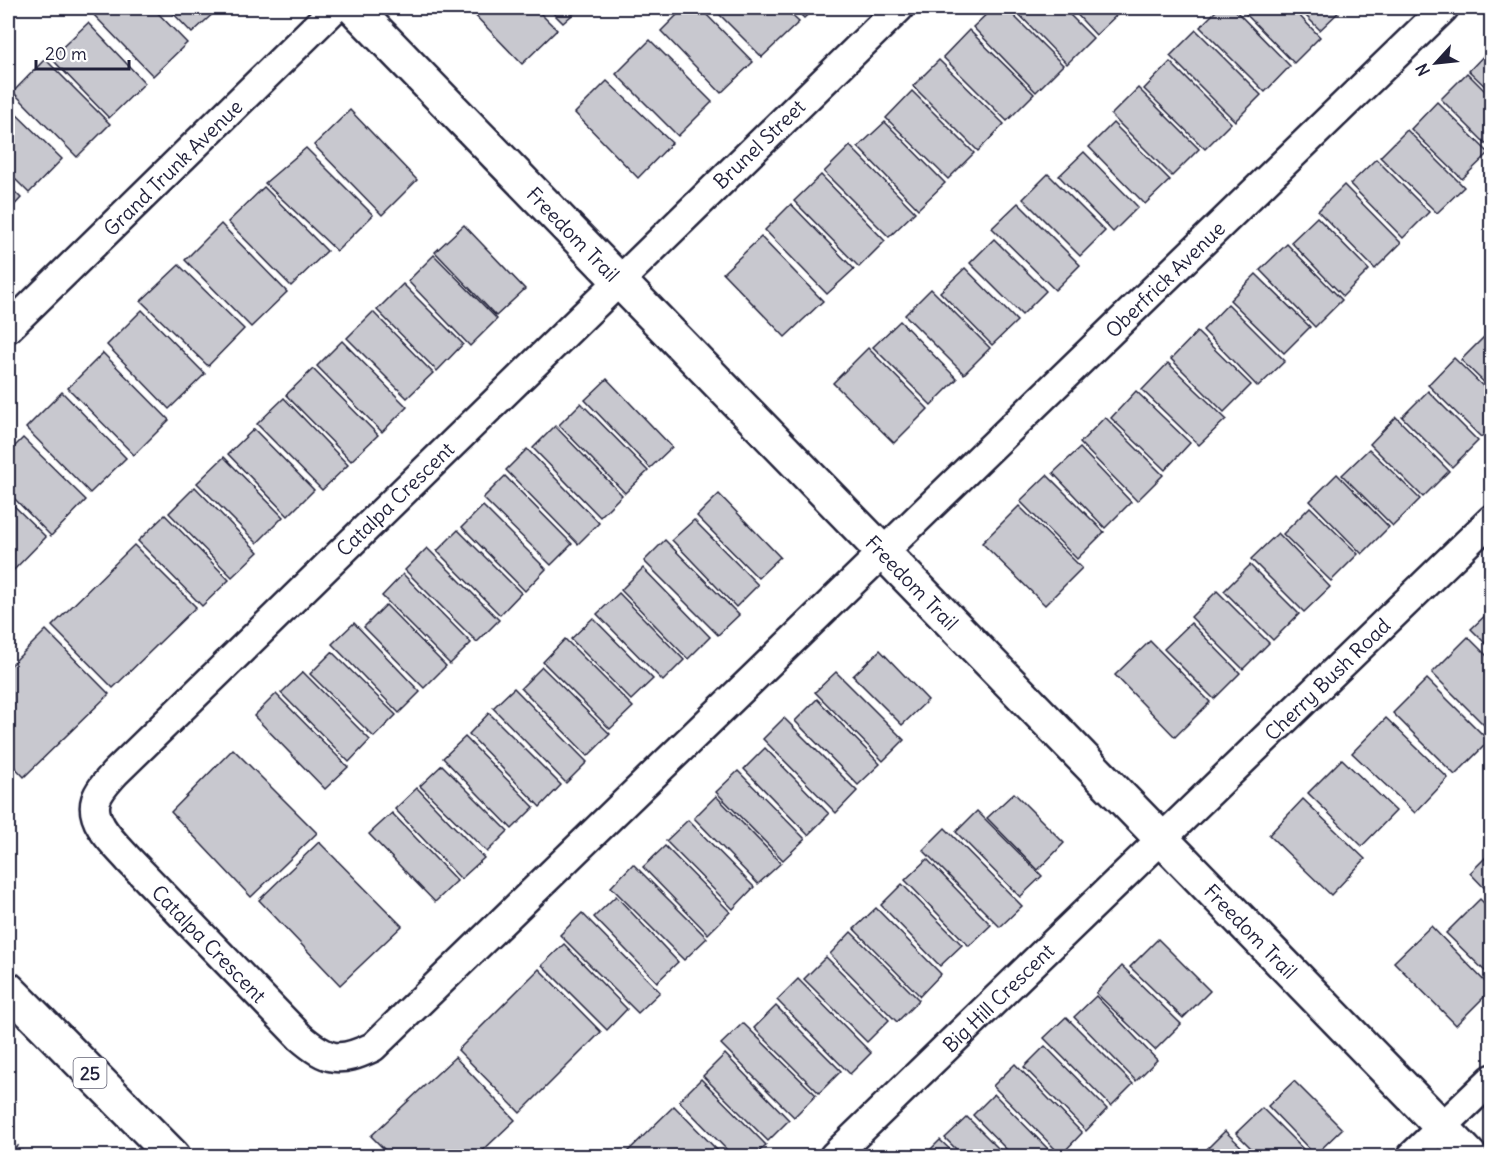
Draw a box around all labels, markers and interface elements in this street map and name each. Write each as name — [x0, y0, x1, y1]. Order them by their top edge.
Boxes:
scale bar — [36, 33, 129, 71]
north arrow — [1406, 33, 1466, 93]
text: 20 m — [45, 42, 87, 65]
text: N — [1411, 60, 1434, 79]
street label: Grand Trunk Avenue — [98, 94, 247, 241]
street label: Brunel Street — [708, 94, 810, 194]
street label: Freedom Trail — [522, 181, 625, 286]
street label: Oberfrick Avenue — [1100, 215, 1230, 343]
street label: Catalpa Crescent — [331, 436, 459, 561]
street label: Freedom Trail — [861, 530, 964, 635]
street label: Cherry Bush Road — [1259, 612, 1395, 745]
street label: Freedom Trail — [1199, 878, 1303, 983]
street label: Catalpa Crescent — [147, 879, 272, 1008]
street label: Big Hill Crescent — [937, 938, 1059, 1057]
road number: 25 — [74, 1058, 106, 1088]

